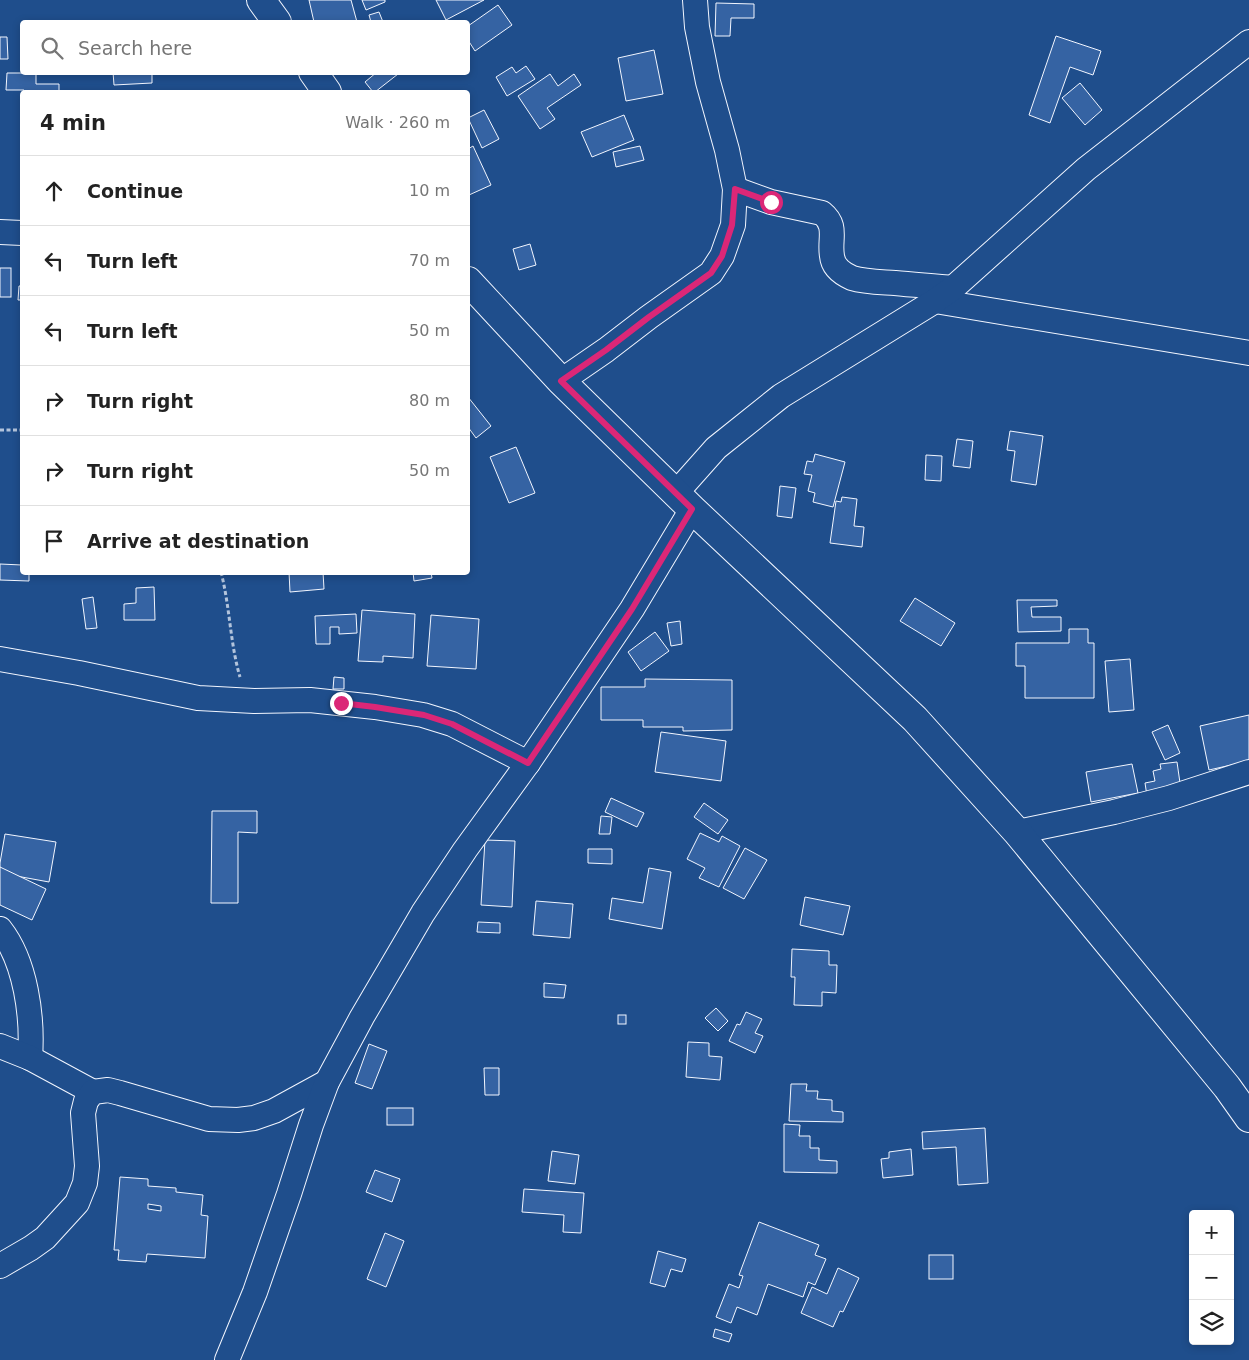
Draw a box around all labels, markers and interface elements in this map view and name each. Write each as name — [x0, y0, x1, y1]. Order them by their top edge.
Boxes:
search box — [20, 20, 470, 75]
icon: search — [38, 34, 66, 62]
text: Search here — [78, 37, 192, 59]
text: 4 min — [40, 111, 106, 135]
text: Walk · 260 m — [345, 113, 450, 132]
icon: ahead — [40, 177, 68, 205]
text: Continue — [87, 180, 183, 202]
text: 10 m — [409, 181, 450, 200]
route start — [760, 191, 783, 214]
icon: left — [40, 247, 68, 275]
text: Turn left — [87, 250, 178, 272]
text: 70 m — [409, 251, 450, 270]
icon: left — [40, 317, 68, 345]
text: Turn left — [87, 320, 178, 342]
text: 50 m — [409, 321, 450, 340]
icon: right — [40, 387, 68, 415]
text: Turn right — [87, 390, 193, 412]
text: 80 m — [409, 391, 450, 410]
icon: right — [40, 457, 68, 485]
text: Turn right — [87, 460, 193, 482]
text: 50 m — [409, 461, 450, 480]
icon: arrive — [40, 527, 68, 555]
text: Arrive at destination — [87, 530, 309, 552]
route end — [330, 692, 353, 715]
map controls — [1189, 1210, 1234, 1345]
button: + — [1189, 1210, 1234, 1255]
button: − — [1189, 1255, 1234, 1300]
button: layers — [1189, 1300, 1234, 1345]

